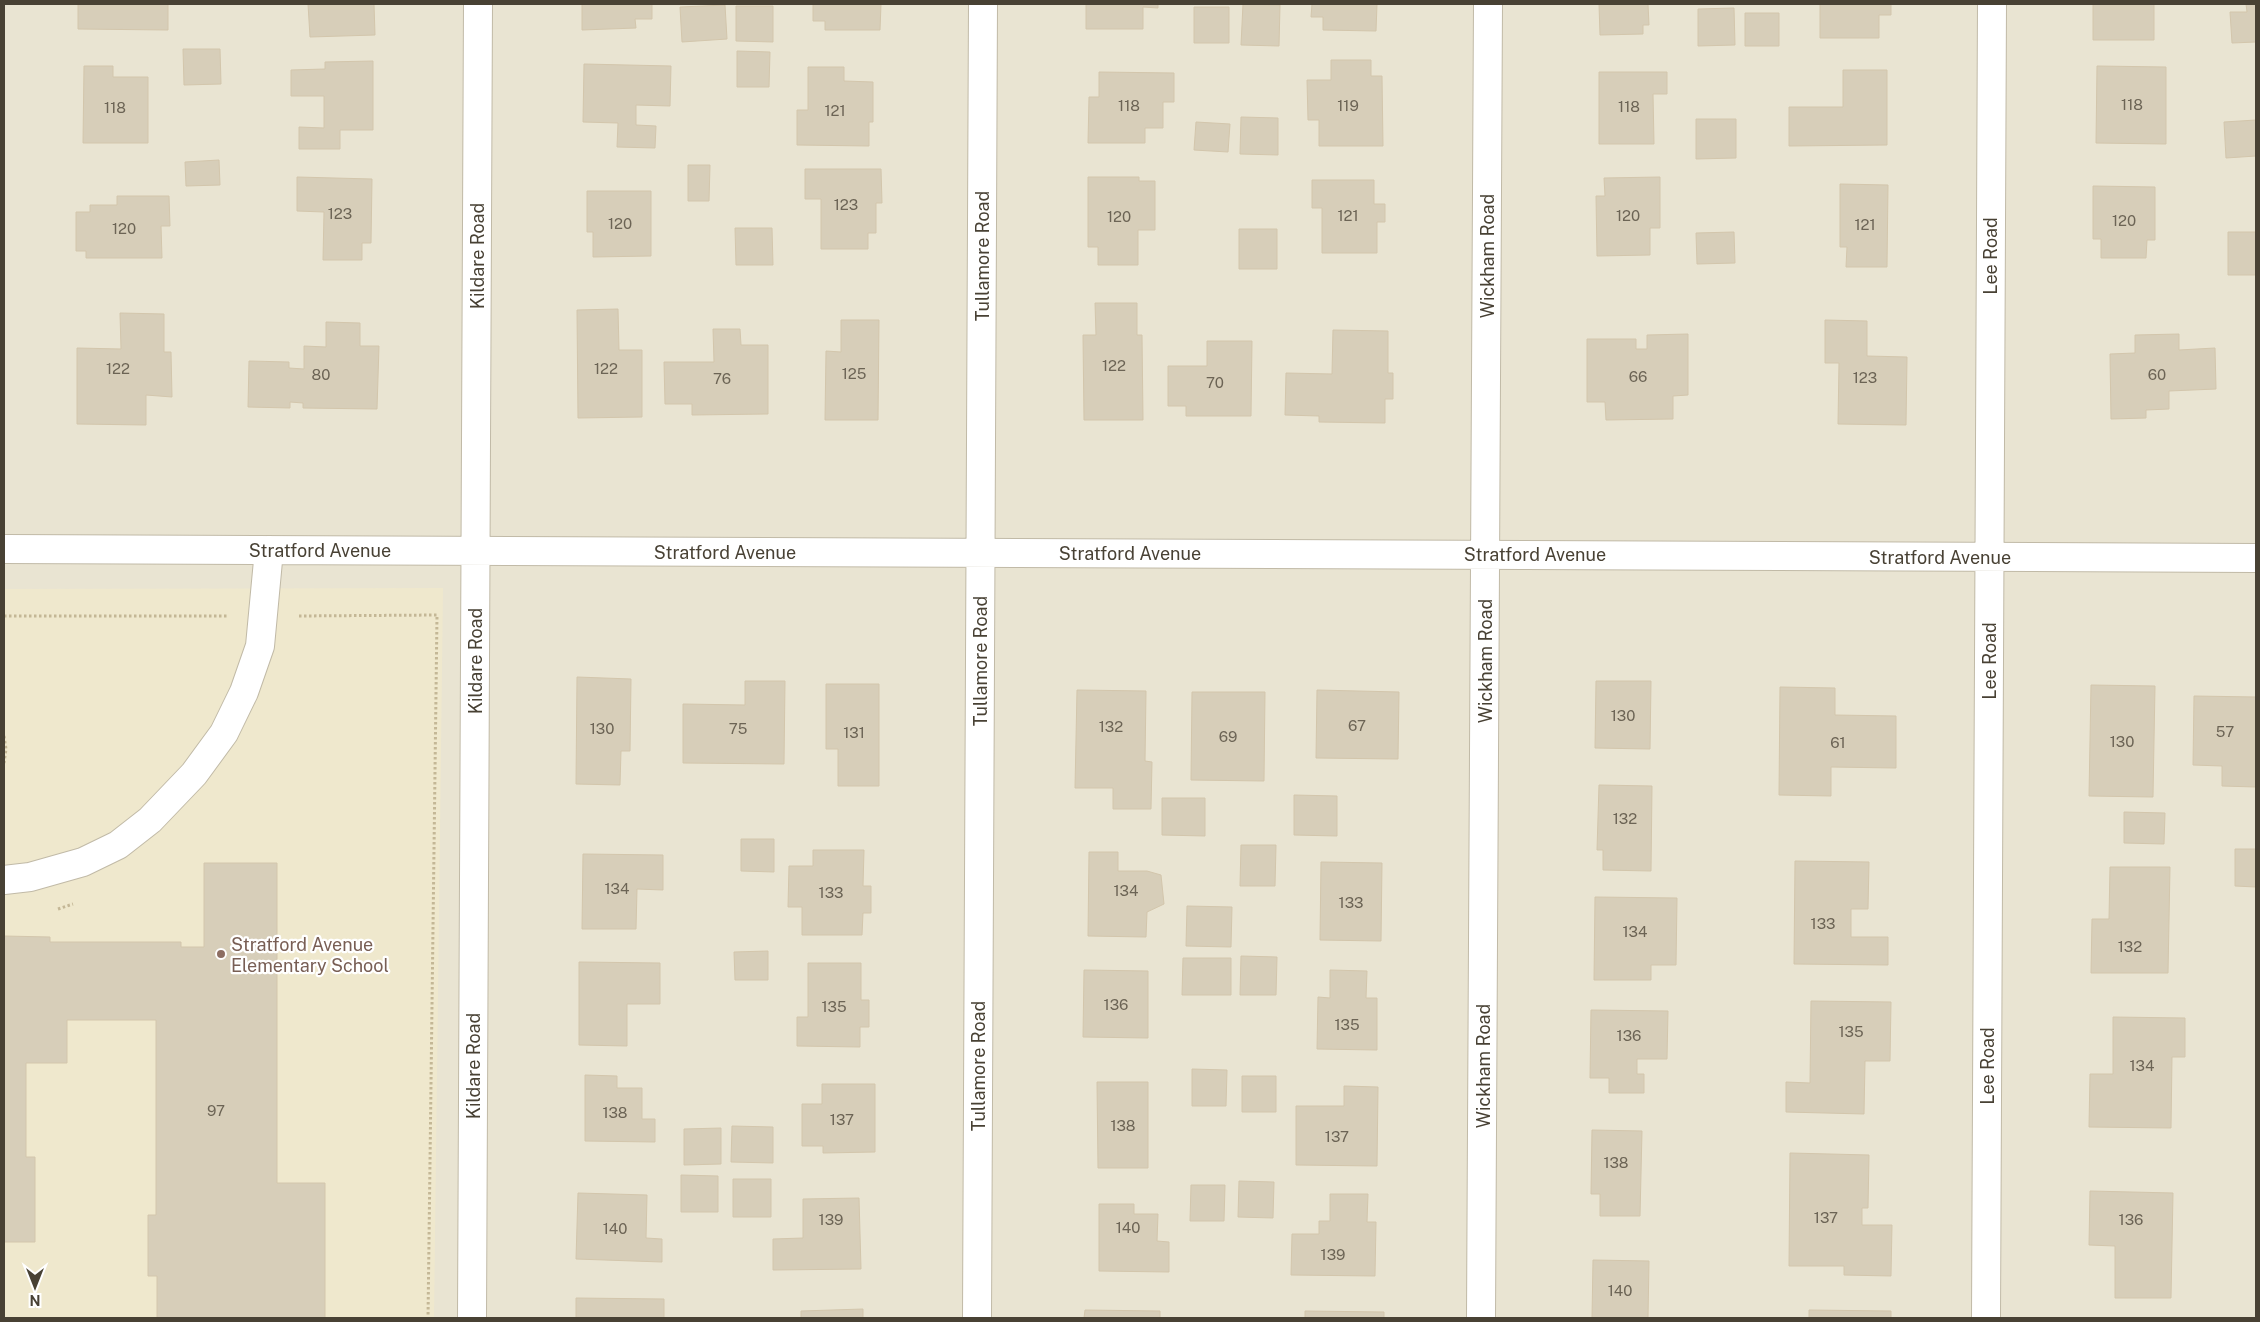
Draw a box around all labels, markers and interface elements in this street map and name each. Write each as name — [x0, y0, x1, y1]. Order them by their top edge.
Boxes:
house number: 118 — [2121, 96, 2143, 113]
house number: 118 — [1118, 97, 1140, 114]
house number: 119 — [1337, 97, 1359, 114]
house number: 118 — [1618, 98, 1640, 115]
house number: 118 — [104, 99, 126, 116]
house number: 121 — [824, 102, 846, 119]
street label: Tullamore Road — [972, 191, 993, 321]
street label: Wickham Road — [1477, 194, 1498, 318]
house number: 123 — [834, 196, 858, 213]
street label: Kildare Road — [467, 203, 488, 309]
house number: 123 — [328, 205, 352, 222]
house number: 121 — [1337, 207, 1359, 224]
house number: 120 — [1616, 207, 1640, 224]
house number: 120 — [1107, 208, 1131, 225]
house number: 120 — [2112, 212, 2136, 229]
house number: 120 — [608, 215, 632, 232]
house number: 121 — [1854, 216, 1876, 233]
street label: Lee Road — [1980, 217, 2001, 295]
house number: 120 — [112, 220, 136, 237]
house number: 122 — [1102, 357, 1126, 374]
house number: 122 — [106, 360, 130, 377]
house number: 122 — [594, 360, 618, 377]
house number: 125 — [842, 365, 866, 382]
house number: 80 — [312, 366, 330, 383]
house number: 60 — [2148, 366, 2166, 383]
house number: 66 — [1629, 368, 1647, 385]
house number: 123 — [1853, 369, 1877, 386]
house number: 76 — [713, 370, 731, 387]
house number: 70 — [1206, 374, 1224, 391]
street label: Stratford Avenue — [249, 540, 391, 561]
street label: Stratford Avenue — [654, 542, 796, 563]
street label: Stratford Avenue — [1059, 543, 1201, 564]
street label: Stratford Avenue — [1464, 544, 1606, 565]
street label: Stratford Avenue — [1869, 547, 2011, 568]
street label: Tullamore Road — [970, 596, 991, 726]
street label: Wickham Road — [1475, 599, 1496, 723]
street label: Kildare Road — [465, 608, 486, 714]
street label: Lee Road — [1979, 622, 2000, 700]
house number: 130 — [1611, 707, 1635, 724]
house number: 67 — [1348, 717, 1366, 734]
house number: 132 — [1099, 718, 1123, 735]
house number: 130 — [590, 720, 614, 737]
house number: 75 — [729, 720, 747, 737]
house number: 57 — [2216, 723, 2234, 740]
house number: 131 — [843, 724, 865, 741]
house number: 69 — [1219, 728, 1237, 745]
house number: 130 — [2110, 733, 2134, 750]
house number: 61 — [1830, 734, 1846, 751]
house number: 132 — [1613, 810, 1637, 827]
house number: 134 — [605, 880, 629, 897]
house number: 134 — [1114, 882, 1138, 899]
house number: 133 — [819, 884, 843, 901]
house number: 133 — [1339, 894, 1363, 911]
house number: 133 — [1811, 915, 1835, 932]
house number: 134 — [1623, 923, 1647, 940]
place label: Stratford Avenue Elementary School — [231, 934, 389, 976]
house number: 132 — [2118, 938, 2142, 955]
marker: Stratford Avenue Elementary School — [215, 948, 227, 960]
house number: 136 — [1104, 996, 1128, 1013]
house number: 135 — [821, 998, 847, 1015]
street label: Tullamore Road — [968, 1001, 989, 1131]
street label: Wickham Road — [1473, 1004, 1494, 1128]
street label: Kildare Road — [463, 1013, 484, 1119]
house number: 135 — [1334, 1016, 1360, 1033]
house number: 135 — [1838, 1023, 1864, 1040]
house number: 136 — [1617, 1027, 1641, 1044]
street label: Lee Road — [1977, 1027, 1998, 1105]
house number: 134 — [2130, 1057, 2154, 1074]
house number: 97 — [207, 1102, 225, 1119]
house number: 138 — [602, 1104, 628, 1121]
house number: 137 — [830, 1111, 854, 1128]
house number: 138 — [1110, 1117, 1136, 1134]
house number: 137 — [1325, 1128, 1349, 1145]
house number: 138 — [1603, 1154, 1629, 1171]
house number: 137 — [1814, 1209, 1838, 1226]
house number: 139 — [819, 1211, 843, 1228]
house number: 136 — [2119, 1211, 2143, 1228]
house number: 140 — [1116, 1219, 1140, 1236]
house number: 140 — [603, 1220, 627, 1237]
house number: 139 — [1321, 1246, 1345, 1263]
north arrow — [10, 1262, 60, 1312]
house number: 140 — [1608, 1282, 1632, 1299]
text: N — [30, 1292, 40, 1308]

